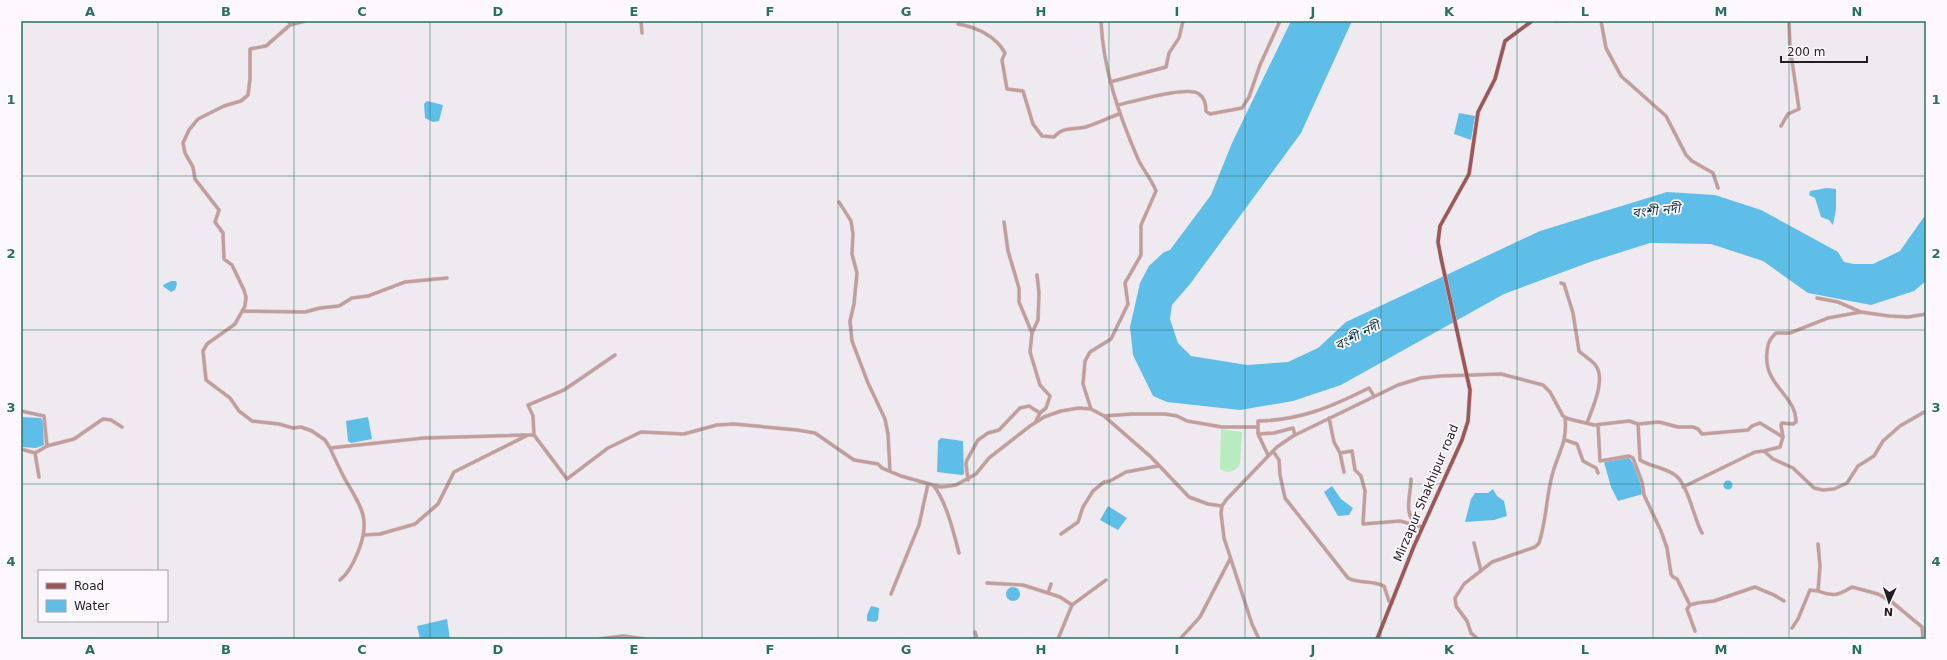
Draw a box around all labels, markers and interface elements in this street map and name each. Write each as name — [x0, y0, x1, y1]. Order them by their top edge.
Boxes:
text: A — [85, 4, 95, 19]
text: B — [221, 4, 231, 19]
text: C — [357, 4, 367, 19]
text: D — [493, 4, 504, 19]
text: E — [630, 4, 638, 19]
text: F — [766, 4, 774, 19]
text: G — [901, 4, 911, 19]
text: H — [1036, 4, 1046, 19]
text: I — [1175, 4, 1179, 19]
text: J — [1310, 4, 1315, 19]
text: K — [1444, 4, 1455, 19]
text: L — [1581, 4, 1589, 19]
text: M — [1715, 4, 1727, 19]
text: N — [1852, 4, 1862, 19]
scale bar — [1781, 38, 1867, 64]
text: 200 m — [1787, 45, 1825, 59]
text: 1 — [6, 92, 16, 107]
text: 1 — [1931, 92, 1941, 107]
water label: বংশী নদী — [1631, 200, 1683, 220]
text: 2 — [6, 246, 16, 261]
text: 2 — [1931, 246, 1941, 261]
water label: বংশী নদী — [1332, 317, 1384, 353]
text: 3 — [6, 400, 16, 415]
text: 3 — [1931, 400, 1941, 415]
street label: Mirzapur Shakhipur road — [1391, 422, 1461, 564]
text: 4 — [6, 554, 16, 569]
text: 4 — [1931, 554, 1941, 569]
legend — [38, 570, 168, 622]
text: Road — [74, 579, 104, 593]
north arrow — [1869, 582, 1909, 622]
text: Water — [74, 599, 110, 613]
text: N — [1884, 605, 1893, 618]
text: A — [85, 642, 95, 657]
text: B — [221, 642, 231, 657]
text: C — [357, 642, 367, 657]
text: D — [493, 642, 504, 657]
text: E — [630, 642, 638, 657]
text: F — [766, 642, 774, 657]
text: G — [901, 642, 911, 657]
text: H — [1036, 642, 1046, 657]
text: I — [1175, 642, 1179, 657]
text: J — [1310, 642, 1315, 657]
text: K — [1444, 642, 1455, 657]
text: L — [1581, 642, 1589, 657]
text: M — [1715, 642, 1727, 657]
text: N — [1852, 642, 1862, 657]

